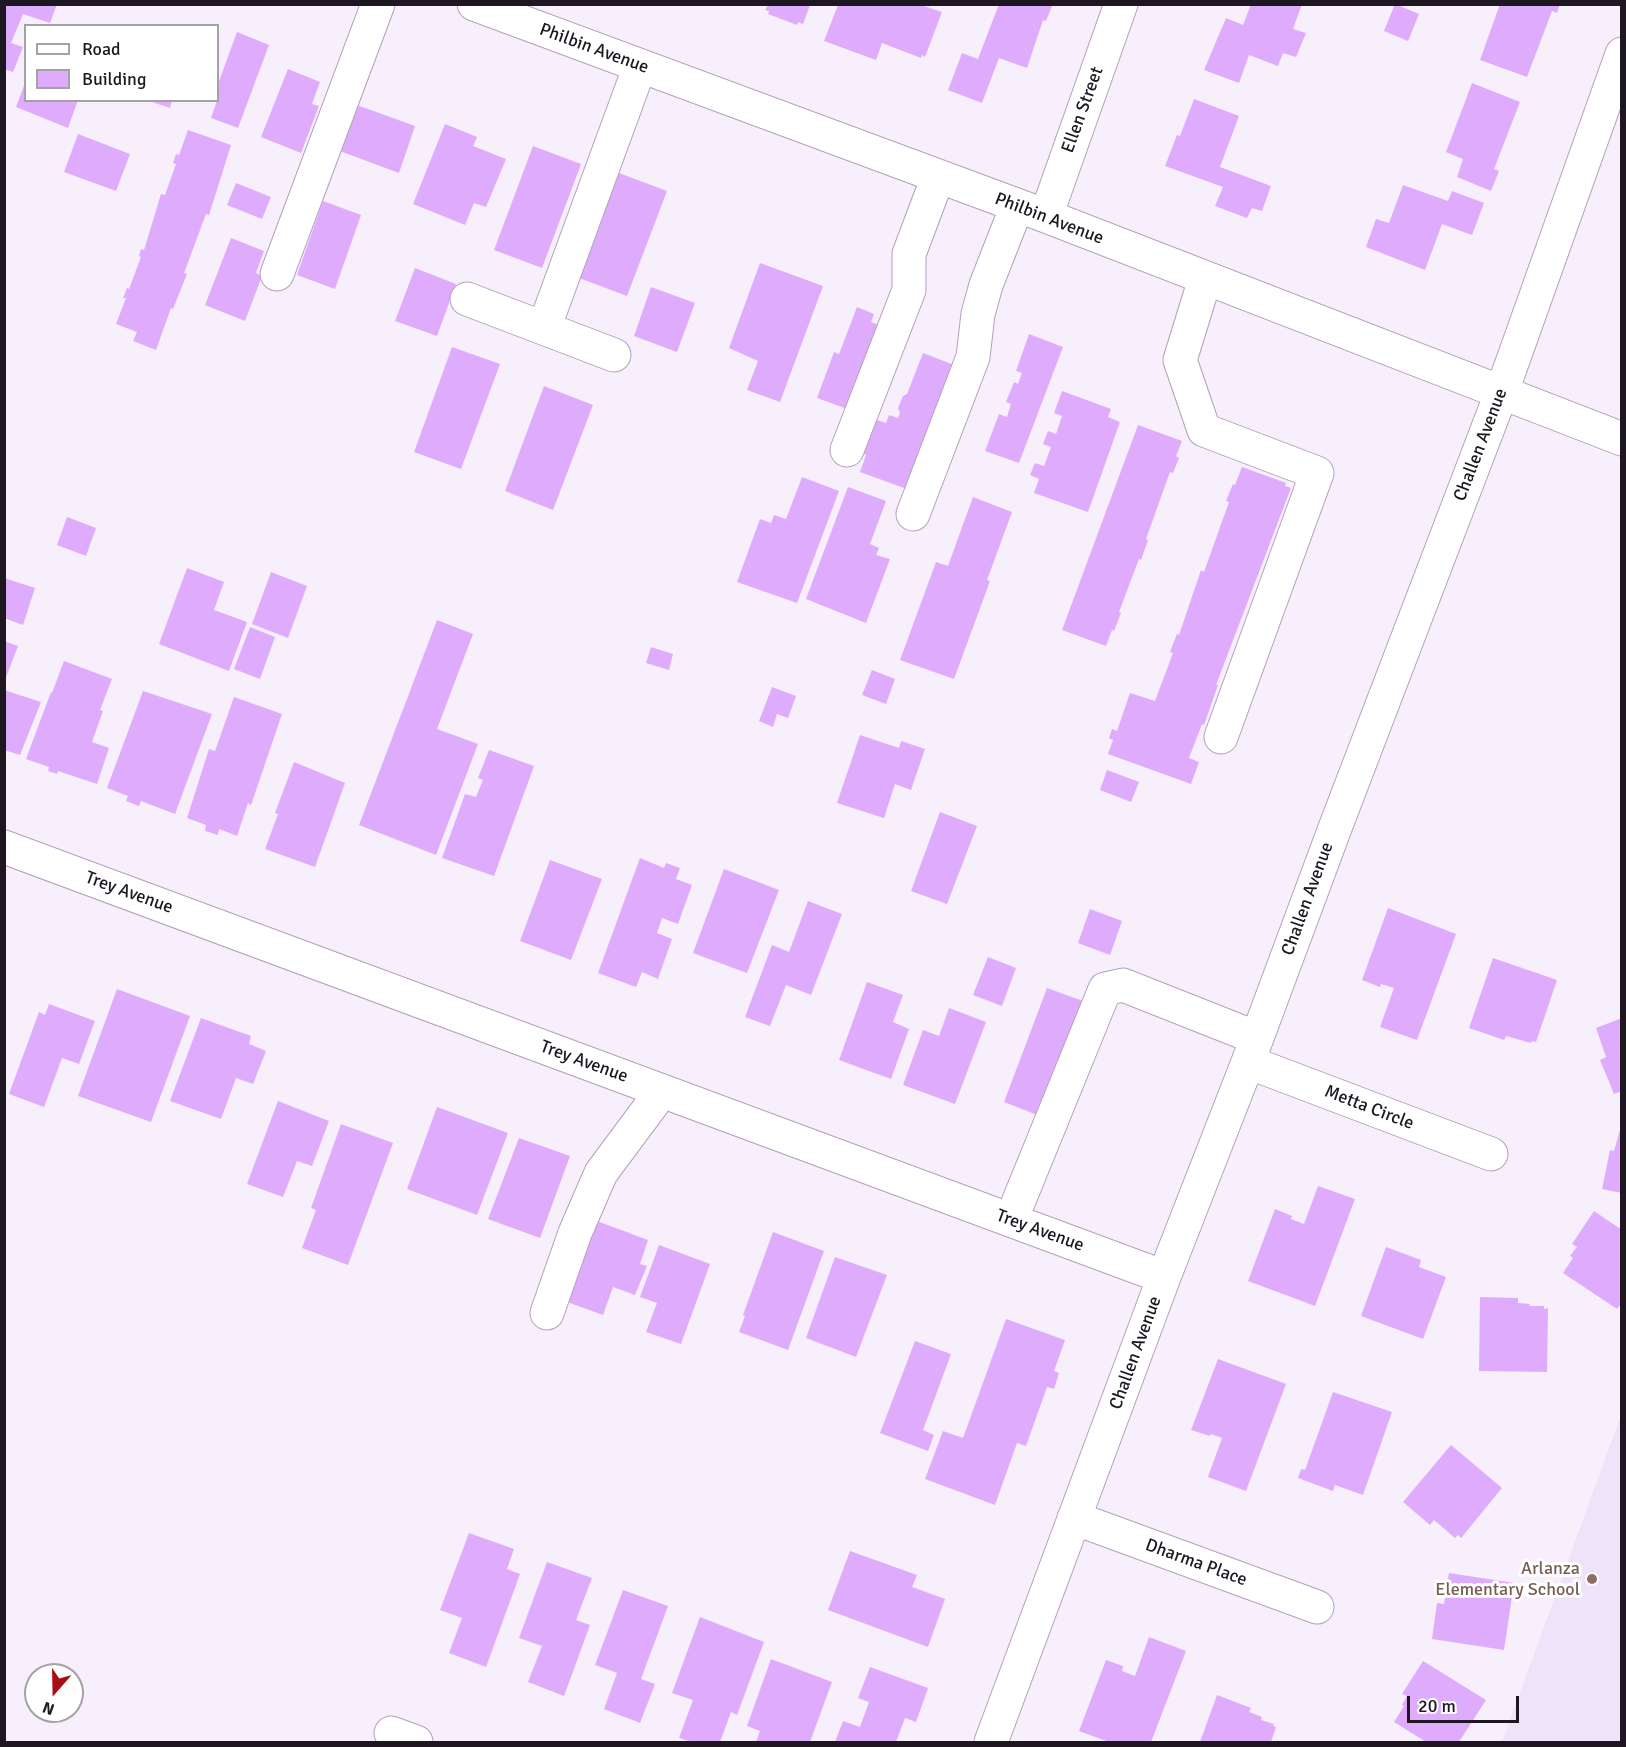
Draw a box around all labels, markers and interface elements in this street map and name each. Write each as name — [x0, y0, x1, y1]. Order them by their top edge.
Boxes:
street label: Philbin Avenue — [536, 19, 652, 79]
legend — [24, 24, 219, 102]
text: Road — [82, 38, 121, 60]
street label: Ellen Street — [1057, 64, 1109, 156]
text: Building — [82, 68, 146, 90]
street label: Philbin Avenue — [992, 188, 1106, 250]
street label: Challen Avenue — [1450, 386, 1512, 504]
street label: Challen Avenue — [1277, 839, 1339, 959]
street label: Trey Avenue — [82, 867, 176, 919]
street label: Trey Avenue — [537, 1036, 631, 1088]
street label: Metta Circle — [1321, 1081, 1417, 1135]
street label: Trey Avenue — [993, 1205, 1087, 1257]
street label: Challen Avenue — [1105, 1293, 1167, 1413]
street label: Dharma Place — [1142, 1535, 1250, 1591]
place label: Arlanza Elementary School — [1435, 1558, 1580, 1600]
marker: Arlanza Elementary School — [1585, 1572, 1599, 1586]
north arrow — [24, 1663, 84, 1723]
scale bar — [1410, 1684, 1522, 1722]
text: 20 m — [1418, 1695, 1456, 1717]
text: N — [40, 1697, 57, 1719]

